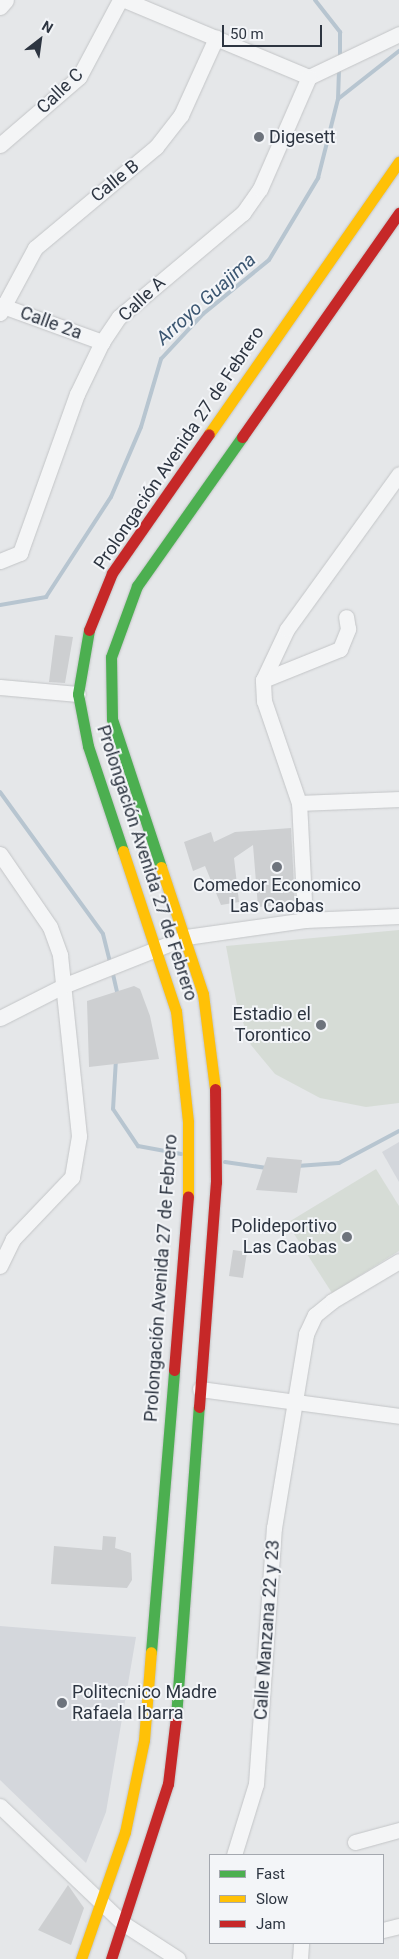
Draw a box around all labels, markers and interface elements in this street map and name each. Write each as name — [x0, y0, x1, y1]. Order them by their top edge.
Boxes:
north arrow — [15, 15, 65, 65]
scale bar — [224, 15, 324, 47]
text: N — [39, 18, 56, 36]
text: 50 m — [230, 25, 264, 43]
street label: Calle C — [32, 64, 88, 118]
place label: Digesett — [269, 126, 335, 148]
marker: Digesett — [253, 131, 265, 143]
street label: Calle B — [87, 155, 143, 207]
water label: Arroyo Guajima — [151, 248, 261, 350]
street label: Calle A — [114, 272, 170, 326]
street label: Calle 2a — [17, 302, 85, 344]
street label: Prolongación Avenida 27 de Febrero — [89, 322, 269, 574]
street label: Prolongación Avenida 27 de Febrero — [92, 722, 202, 1004]
marker: Comedor Economico Las Caobas — [271, 861, 283, 873]
place label: Comedor Economico Las Caobas — [193, 875, 361, 918]
place label: Estadio el Torontico — [233, 1004, 311, 1046]
marker: Estadio el Torontico — [315, 1019, 327, 1031]
street label: Prolongación Avenida 27 de Febrero — [140, 1133, 182, 1423]
place label: Polideportivo Las Caobas — [231, 1216, 337, 1258]
marker: Polideportivo Las Caobas — [341, 1231, 353, 1243]
street label: Calle Manzana 22 y 23 — [250, 1539, 284, 1721]
place label: Politecnico Madre Rafaela Ibarra — [72, 1682, 217, 1725]
marker: Politecnico Madre Rafaela Ibarra — [56, 1697, 68, 1709]
legend — [209, 1854, 384, 1944]
text: Fast — [256, 1865, 285, 1883]
text: Slow — [256, 1890, 288, 1908]
text: Jam — [256, 1915, 286, 1933]

